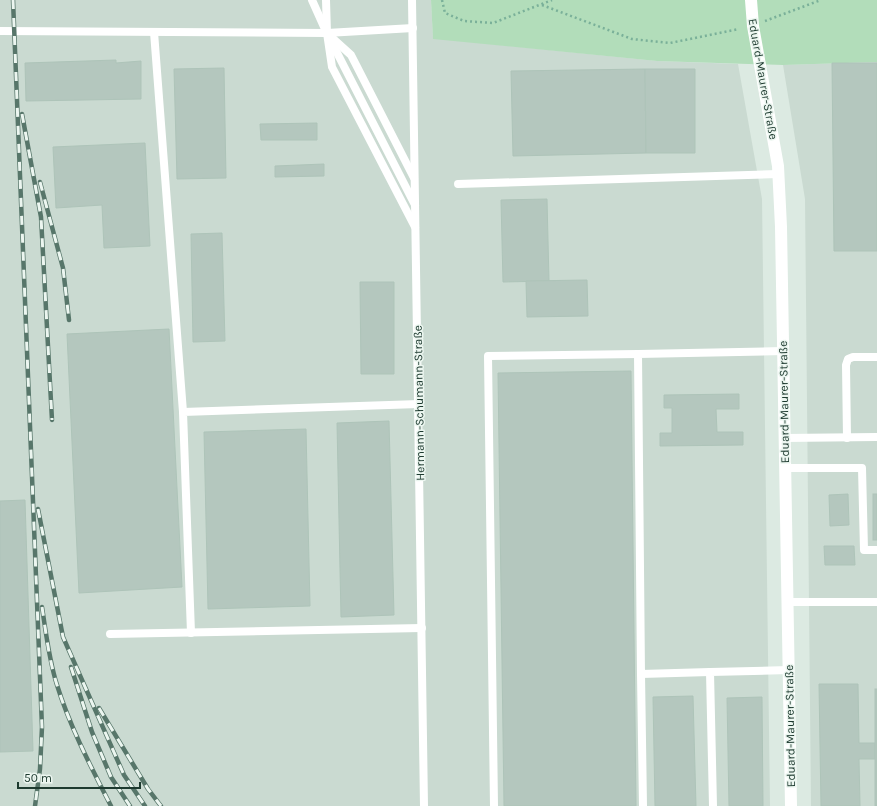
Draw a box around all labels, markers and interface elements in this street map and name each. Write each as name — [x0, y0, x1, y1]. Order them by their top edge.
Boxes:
street label: Eduard-Maurer-Straße — [745, 17, 781, 141]
street label: Hermann-Schumann-Straße — [411, 325, 427, 481]
street label: Eduard-Maurer-Straße — [776, 341, 792, 463]
street label: Eduard-Maurer-Straße — [782, 665, 798, 787]
scale bar — [18, 764, 140, 790]
text: 50 m — [24, 771, 52, 785]

